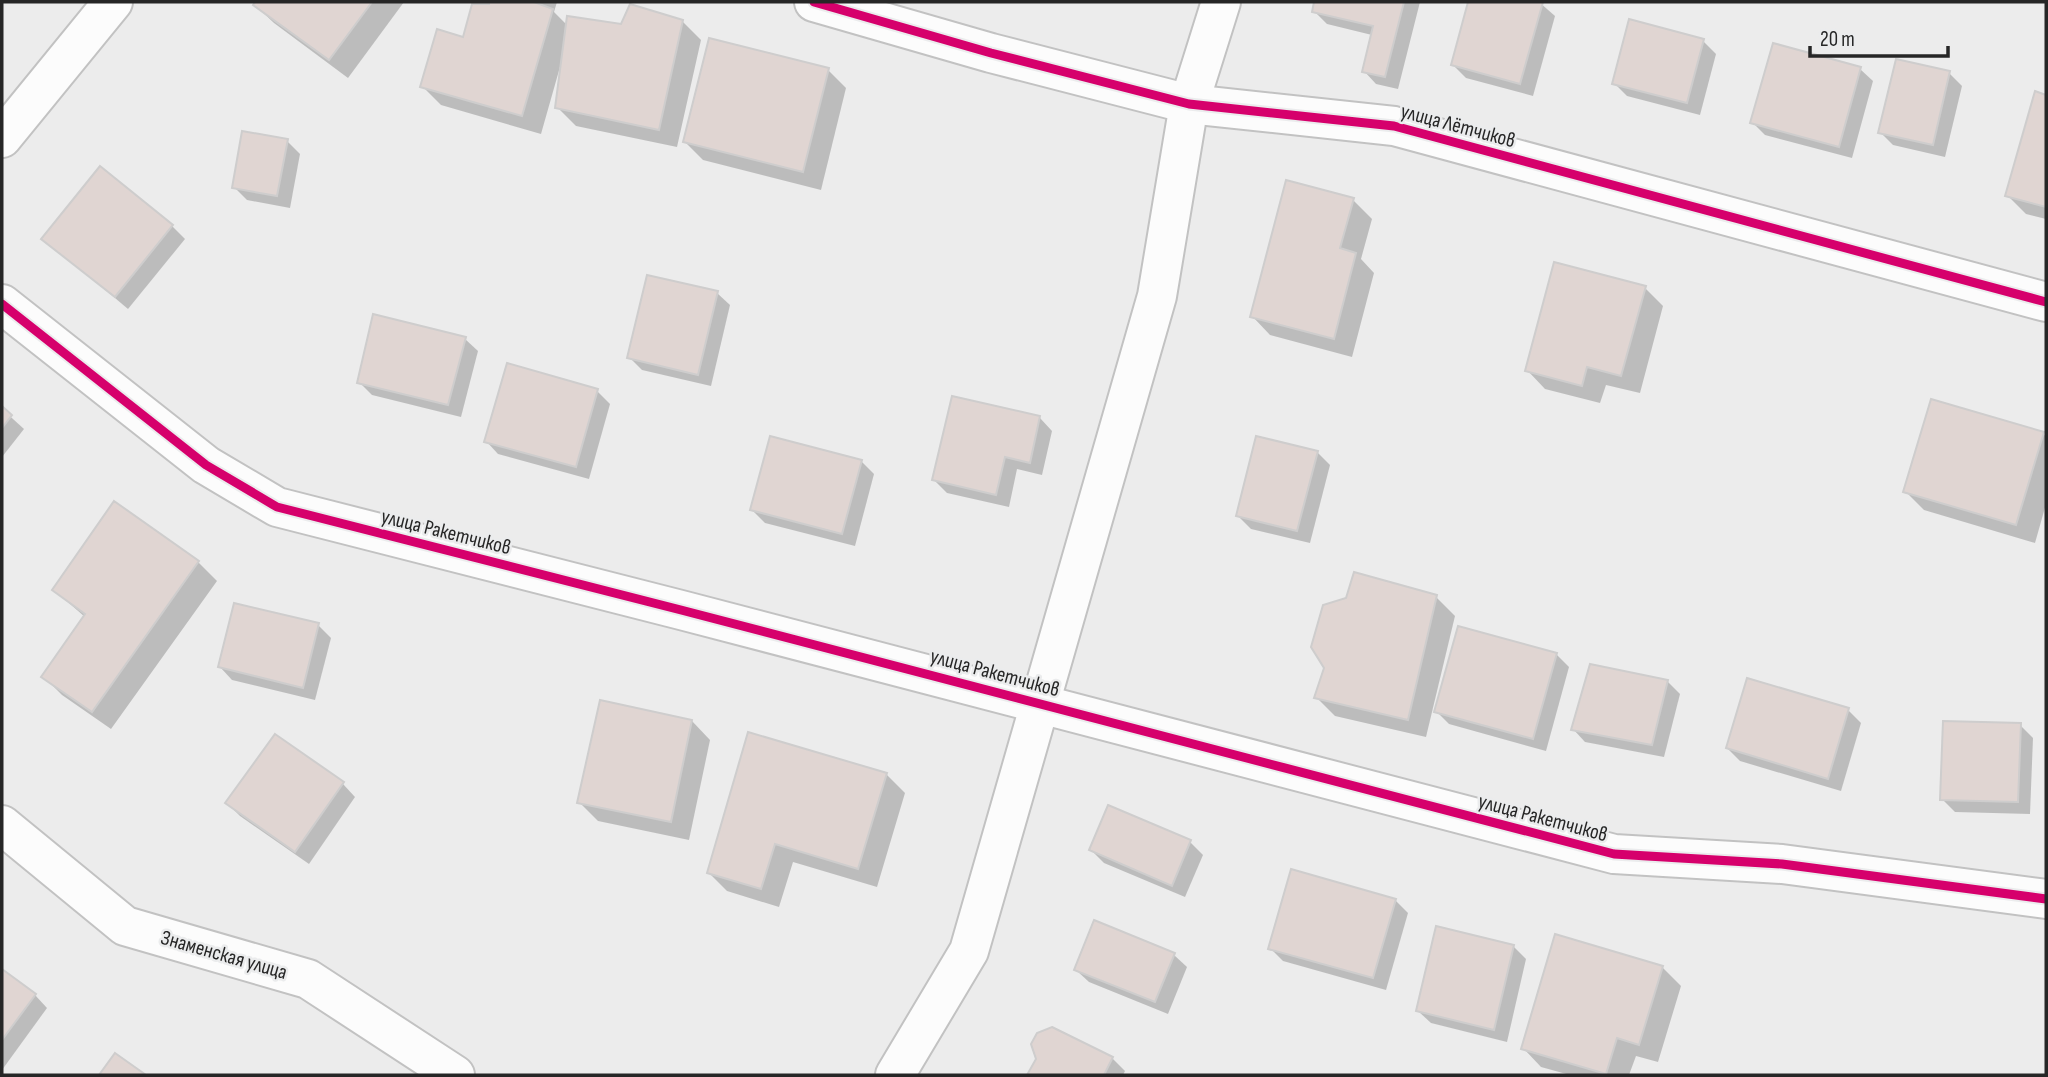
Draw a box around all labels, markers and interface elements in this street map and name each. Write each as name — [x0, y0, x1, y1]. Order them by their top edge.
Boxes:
scale bar — [1810, 14, 1948, 58]
text: 20 m — [1820, 27, 1855, 52]
street label: улица Лётчиков — [1398, 99, 1518, 153]
street label: улица Ракетчиков — [378, 504, 514, 560]
street label: улица Ракетчиков — [928, 644, 1062, 702]
street label: улица Ракетчиков — [1476, 789, 1610, 847]
street label: Знаменская улица — [158, 925, 290, 985]

